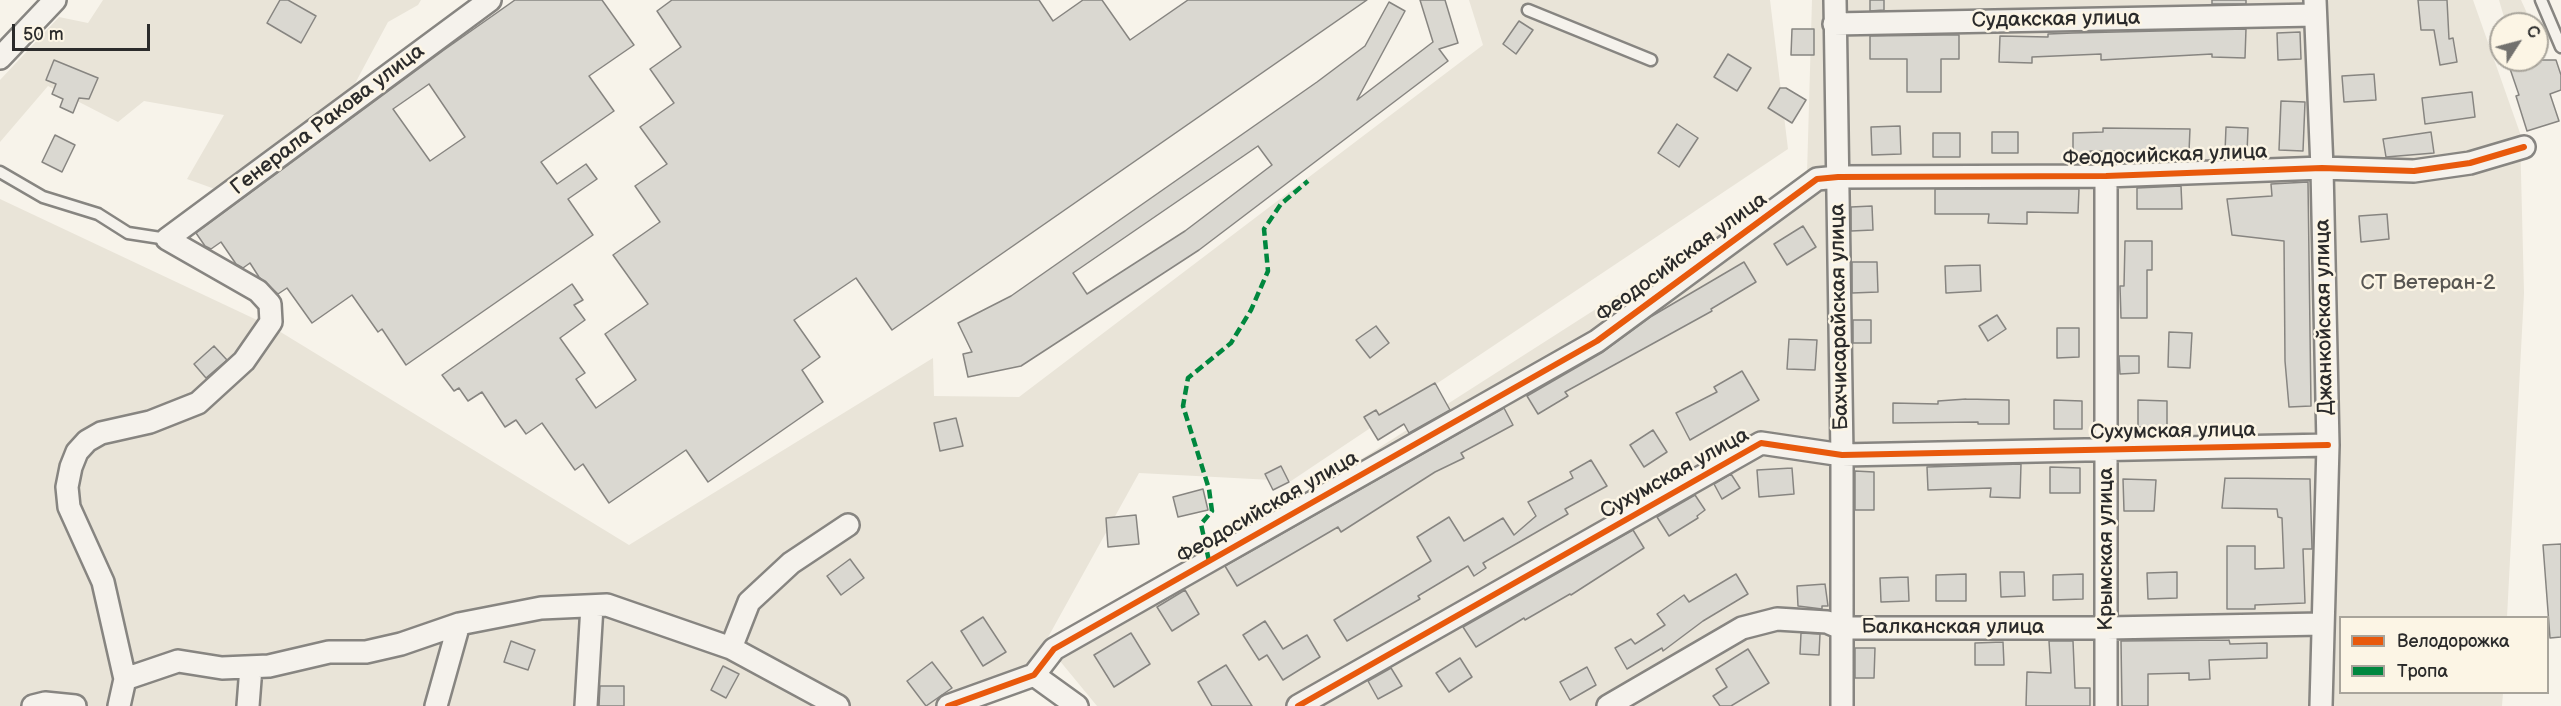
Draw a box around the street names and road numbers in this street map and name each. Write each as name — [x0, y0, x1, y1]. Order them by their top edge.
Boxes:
street label: Судакская улица — [1971, 6, 2141, 34]
street label: Генерала Ракова улица — [226, 39, 430, 201]
street label: Феодосийская улица — [2062, 140, 2268, 172]
street label: Феодосийская улица — [1592, 188, 1772, 328]
street label: Бахчисарайская улица — [1825, 203, 1855, 431]
street label: Джанкойская улица — [2311, 219, 2339, 415]
street label: Сухумская улица — [2090, 418, 2256, 446]
street label: Сухумская улица — [1596, 423, 1754, 525]
street label: Феодосийская улица — [1173, 446, 1363, 570]
street label: Крымская улица — [2094, 467, 2120, 631]
street label: Балканская улица — [1862, 615, 2044, 641]

